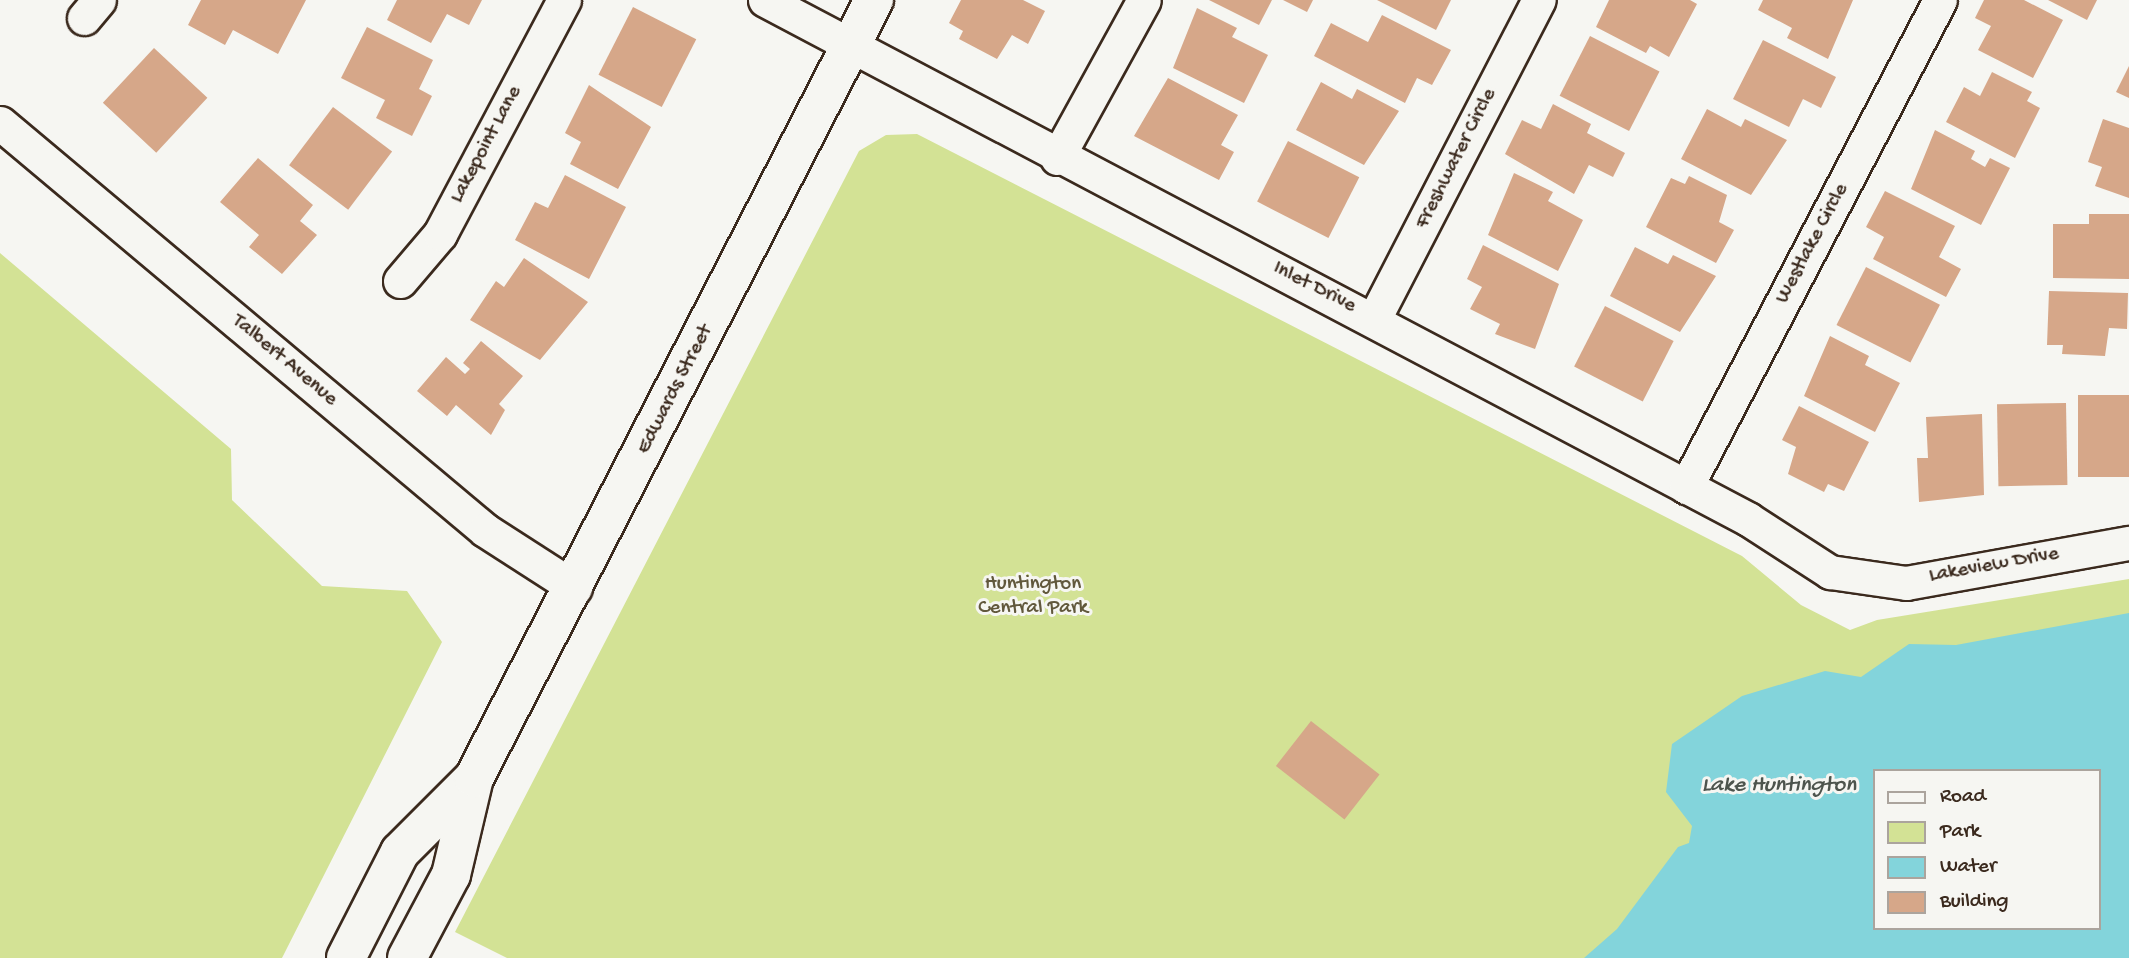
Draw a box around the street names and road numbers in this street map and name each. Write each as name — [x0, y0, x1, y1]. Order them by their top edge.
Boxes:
street label: Lakepoint Lane — [446, 82, 528, 208]
street label: Freshwater Circle — [1411, 85, 1503, 233]
street label: Westlake Circle — [1771, 180, 1855, 308]
street label: Inlet Drive — [1268, 256, 1360, 320]
street label: Talbert Avenue — [226, 309, 342, 413]
street label: Edwards Street — [633, 321, 719, 459]
street label: Lakeview Drive — [1927, 542, 2061, 590]

